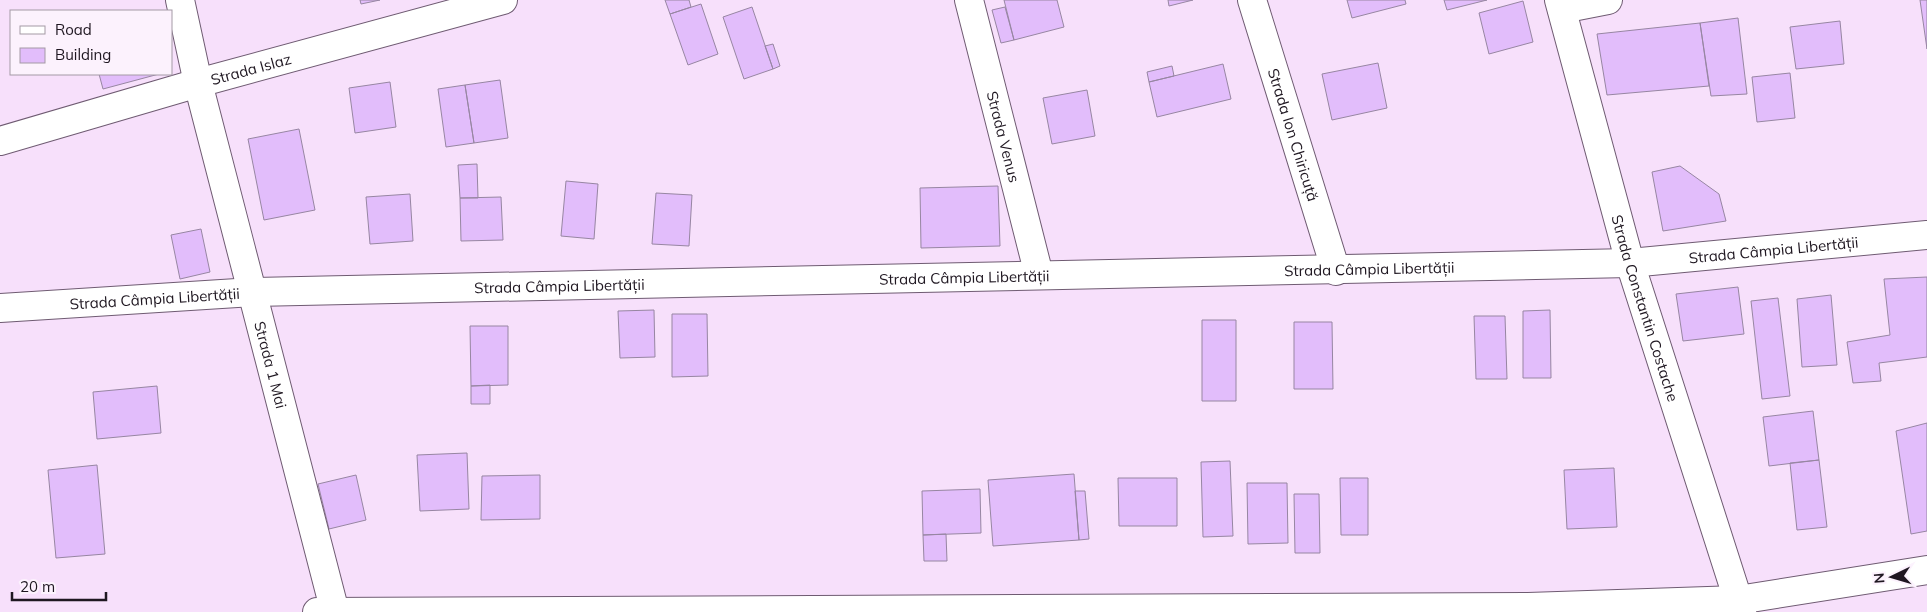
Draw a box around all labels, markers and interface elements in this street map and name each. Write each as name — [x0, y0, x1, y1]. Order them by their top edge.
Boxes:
legend — [10, 10, 172, 75]
text: Road — [55, 20, 92, 39]
text: Building — [55, 45, 111, 64]
street label: Strada Islaz — [208, 49, 293, 89]
street label: Strada Ion Chiricuță — [1264, 66, 1323, 203]
street label: Strada Venus — [983, 89, 1025, 184]
street label: Strada Constantin Costache — [1608, 213, 1683, 404]
street label: Strada Câmpia Libertății — [1688, 232, 1859, 267]
street label: Strada Câmpia Libertății — [1284, 257, 1455, 280]
street label: Strada Câmpia Libertății — [879, 266, 1050, 288]
street label: Strada Câmpia Libertății — [474, 274, 645, 297]
street label: Strada Câmpia Libertății — [69, 283, 240, 313]
street label: Strada 1 Mai — [251, 319, 291, 410]
north arrow — [1867, 552, 1917, 602]
scale bar — [12, 570, 106, 602]
text: N — [1870, 572, 1888, 584]
text: 20 m — [20, 577, 55, 596]

